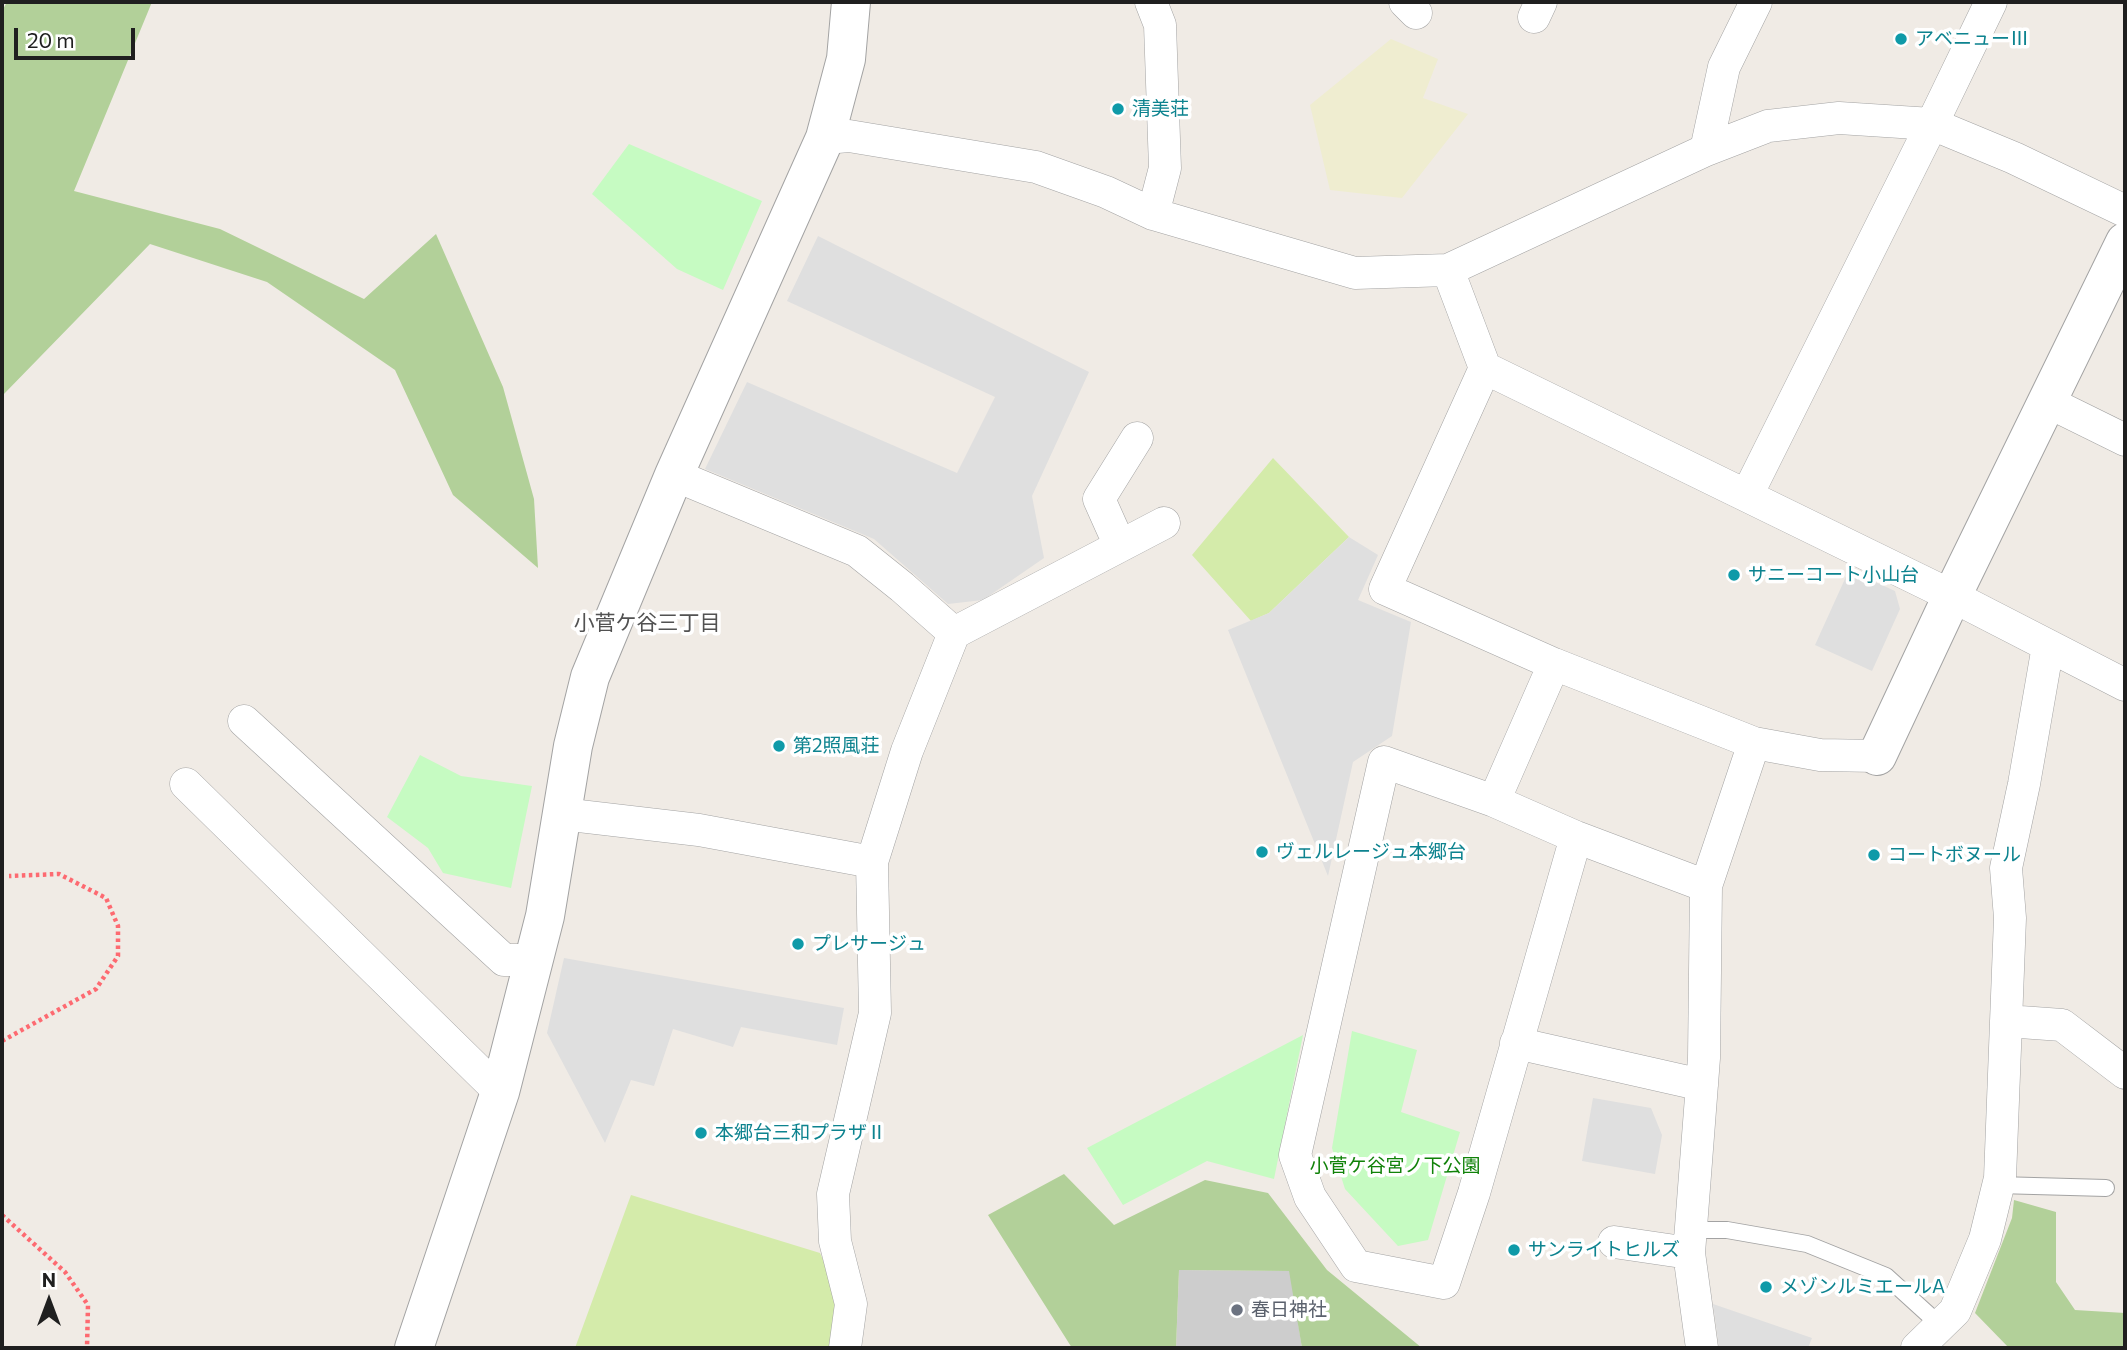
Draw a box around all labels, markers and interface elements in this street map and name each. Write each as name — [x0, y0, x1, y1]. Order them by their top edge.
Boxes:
scale bar — [18, 14, 138, 58]
text: 20 m — [27, 27, 75, 52]
place label: アベニューⅢ — [1915, 28, 2029, 50]
marker: アベニューⅢ — [1893, 31, 1909, 47]
place label: 清美荘 — [1132, 98, 1189, 120]
marker: 清美荘 — [1110, 101, 1126, 117]
place label: サニーコート小山台 — [1748, 564, 1919, 586]
marker: サニーコート小山台 — [1726, 567, 1742, 583]
district label: 小菅ケ谷三丁目 — [574, 610, 720, 636]
place label: 第2照風荘 — [793, 735, 880, 757]
marker: 第2照風荘 — [771, 738, 787, 754]
place label: ヴェルレージュ本郷台 — [1276, 841, 1466, 863]
marker: ヴェルレージュ本郷台 — [1254, 844, 1270, 860]
place label: コートボヌール — [1888, 844, 2021, 866]
marker: コートボヌール — [1866, 847, 1882, 863]
place label: プレサージュ — [812, 933, 926, 955]
marker: プレサージュ — [790, 936, 806, 952]
place label: 本郷台三和プラザⅡ — [715, 1122, 886, 1144]
marker: 本郷台三和プラザⅡ — [693, 1125, 709, 1141]
park label: 小菅ケ谷宮ノ下公園 — [1310, 1155, 1480, 1177]
place label: サンライトヒルズ — [1528, 1239, 1680, 1261]
marker: サンライトヒルズ — [1506, 1242, 1522, 1258]
north arrow — [14, 1266, 84, 1336]
text: N — [42, 1268, 56, 1291]
place label: メゾンルミエールA — [1780, 1276, 1945, 1298]
marker: メゾンルミエールA — [1758, 1279, 1774, 1295]
place label: 春日神社 — [1251, 1299, 1327, 1321]
marker: 春日神社 — [1229, 1302, 1245, 1318]

